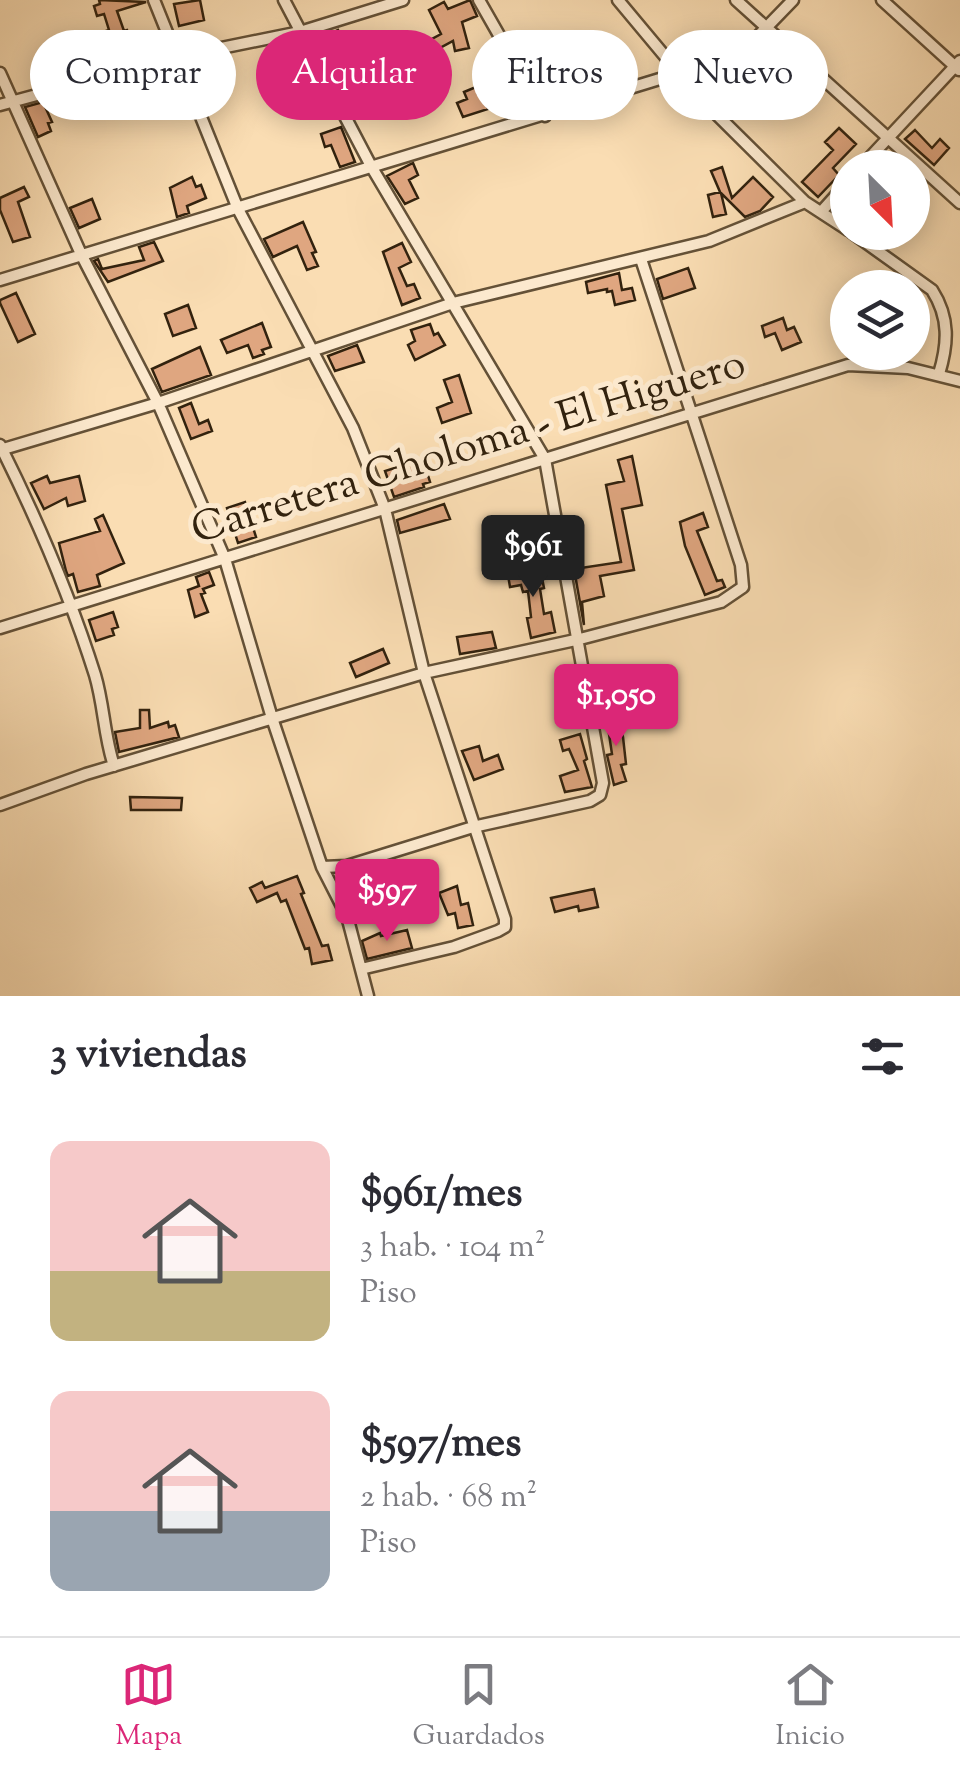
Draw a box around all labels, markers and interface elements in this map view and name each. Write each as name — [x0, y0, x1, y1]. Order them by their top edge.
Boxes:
chip: Comprar — [30, 30, 236, 120]
chip: Alquilar — [256, 30, 452, 120]
chip: Filtros — [472, 30, 638, 120]
chip: Nuevo — [658, 30, 828, 120]
north arrow — [830, 150, 930, 250]
map controls — [830, 150, 930, 370]
button: layers — [830, 270, 930, 370]
street label: Carretera Choloma - El Higuero — [185, 336, 753, 562]
pin: $961 — [474, 515, 592, 600]
text: $961 — [503, 524, 563, 570]
pin: $1,050 — [535, 664, 697, 749]
text: $1,050 — [576, 673, 656, 719]
pin: $597 — [328, 859, 446, 944]
text: $597 — [357, 868, 417, 914]
text: 3 viviendas — [50, 1026, 247, 1086]
icon: filters — [855, 1029, 910, 1084]
text: $961/mes — [360, 1165, 523, 1225]
icon: home — [130, 1181, 250, 1301]
text: 3 hab. · 104 m² — [360, 1225, 545, 1271]
text: Piso — [360, 1271, 417, 1317]
text: $597/mes — [360, 1415, 522, 1475]
icon: home — [130, 1431, 250, 1551]
text: 2 hab. · 68 m² — [360, 1475, 537, 1521]
text: Piso — [360, 1521, 417, 1567]
tab: Mapa — [115, 1657, 182, 1757]
tab: Guardados — [413, 1657, 545, 1757]
tab: Inicio — [775, 1657, 845, 1757]

